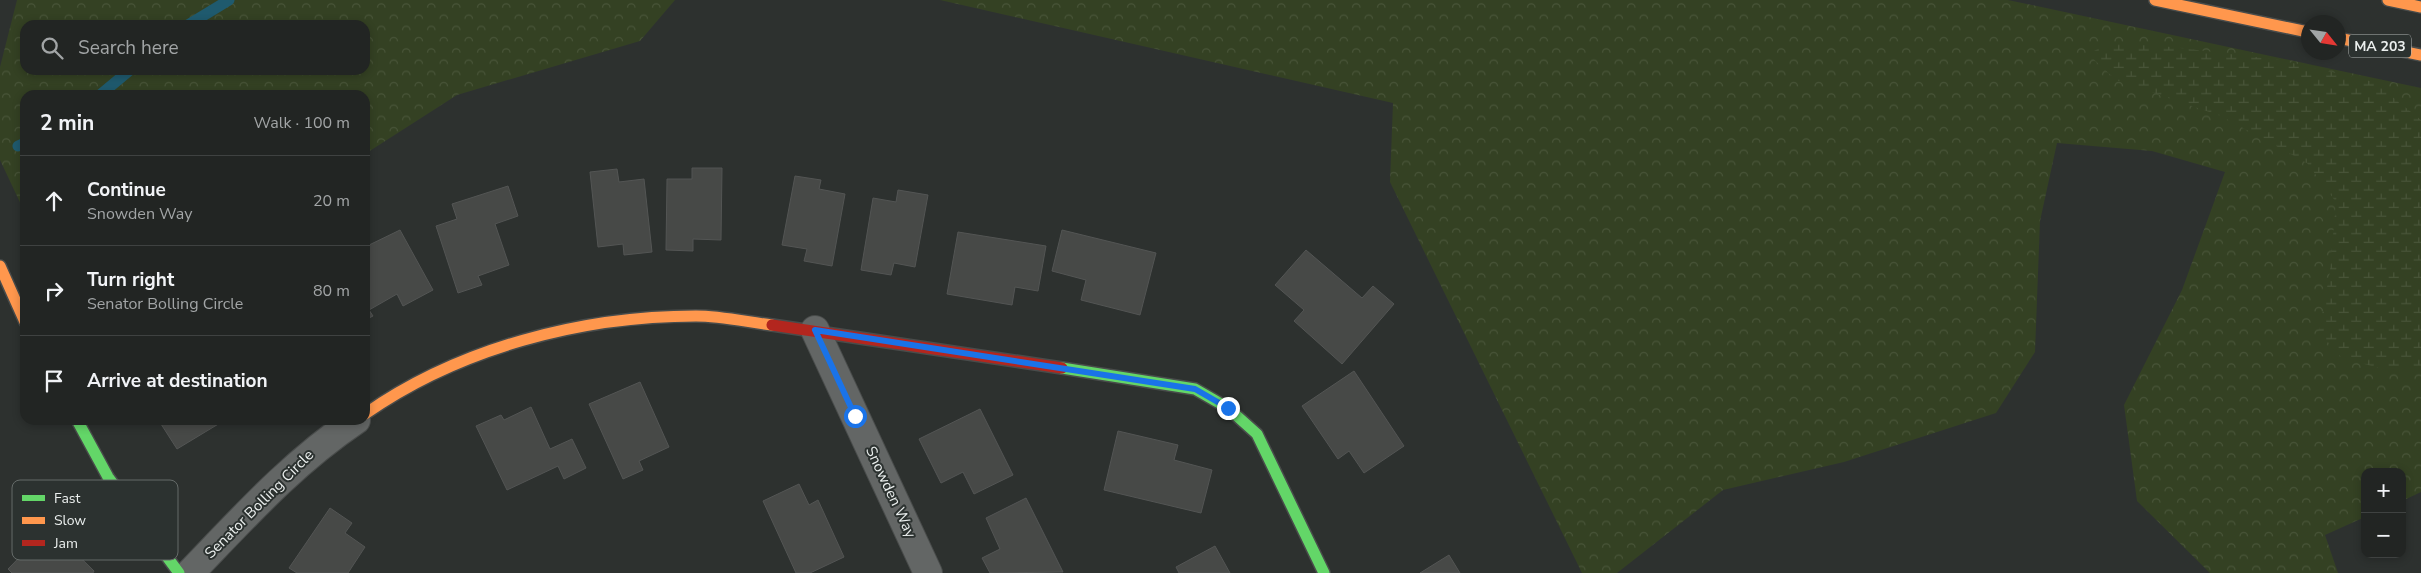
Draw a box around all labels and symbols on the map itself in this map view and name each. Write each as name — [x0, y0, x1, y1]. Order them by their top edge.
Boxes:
north arrow — [2301, 15, 2346, 60]
road number: MA 203 — [2349, 34, 2411, 58]
route end — [1217, 397, 1240, 420]
route start — [844, 405, 867, 428]
street label: Snowden Way — [861, 443, 921, 541]
street label: Senator Bolling Circle — [200, 445, 318, 563]
legend — [12, 480, 178, 560]
text: Fast — [54, 489, 80, 508]
text: Slow — [54, 511, 86, 530]
text: Jam — [53, 534, 78, 553]

